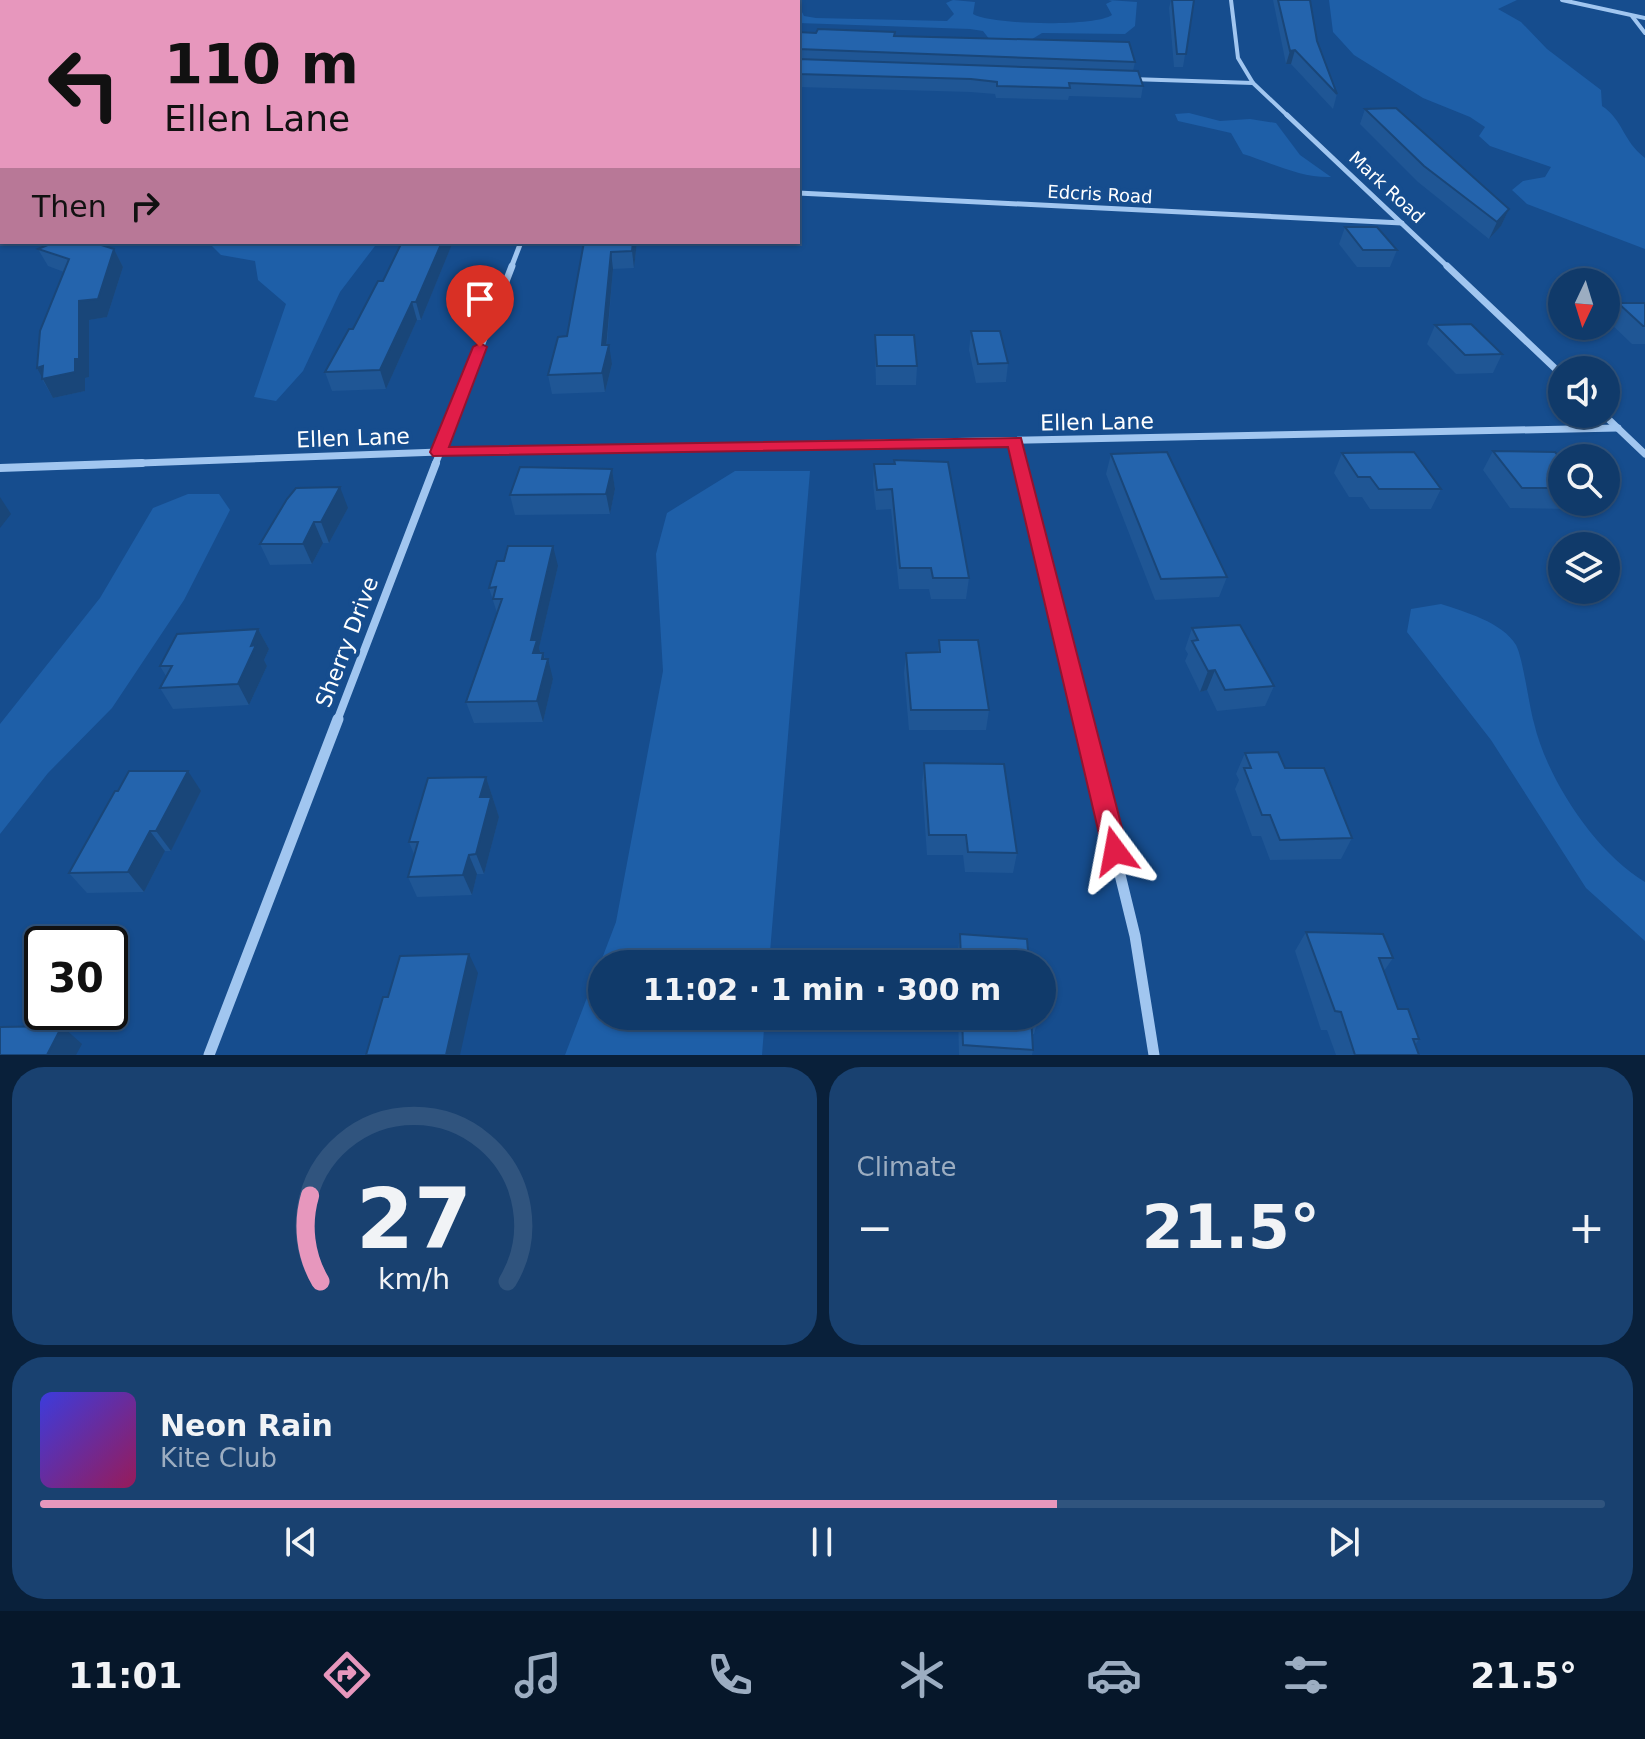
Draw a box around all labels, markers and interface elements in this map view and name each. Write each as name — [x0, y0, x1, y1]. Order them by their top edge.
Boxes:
text: 110 m — [164, 31, 359, 96]
icon: left — [32, 32, 136, 136]
text: Ellen Lane — [164, 98, 350, 139]
street label: Mark Road — [1345, 147, 1429, 227]
street label: Edcris Road — [1047, 181, 1153, 207]
icon: right — [123, 184, 167, 228]
text: Then — [32, 189, 107, 224]
pin — [446, 265, 514, 347]
north arrow — [1548, 268, 1620, 340]
map controls — [1548, 268, 1620, 604]
icon: arrive — [458, 277, 502, 321]
button: sound — [1548, 356, 1620, 428]
street label: Ellen Lane — [1040, 409, 1154, 435]
street label: Ellen Lane — [296, 424, 410, 452]
button: search — [1548, 444, 1620, 516]
button: layers — [1548, 532, 1620, 604]
street label: Sherry Drive — [311, 573, 383, 711]
position arrow — [1073, 809, 1157, 893]
speed limit sign: 30 — [24, 926, 128, 1030]
text: 11:02 · 1 min · 300 m — [643, 972, 1001, 1007]
text: Climate — [857, 1152, 957, 1182]
text: 27 — [356, 1171, 472, 1268]
text: 21.5° — [1142, 1192, 1320, 1262]
text: − — [857, 1202, 893, 1253]
text: + — [1568, 1202, 1605, 1253]
text: km/h — [378, 1262, 450, 1296]
text: Neon Rain — [160, 1408, 333, 1443]
text: Kite Club — [160, 1443, 277, 1473]
icon: previous — [279, 1520, 323, 1564]
icon: pause — [800, 1520, 844, 1564]
icon: next — [1322, 1520, 1366, 1564]
icon: directions — [319, 1647, 375, 1703]
icon: music — [510, 1647, 566, 1703]
icon: phone — [702, 1647, 758, 1703]
icon: climate — [894, 1647, 950, 1703]
icon: car — [1086, 1647, 1142, 1703]
icon: filters — [1278, 1647, 1334, 1703]
text: 11:01 — [68, 1655, 183, 1696]
text: 21.5° — [1470, 1655, 1577, 1696]

